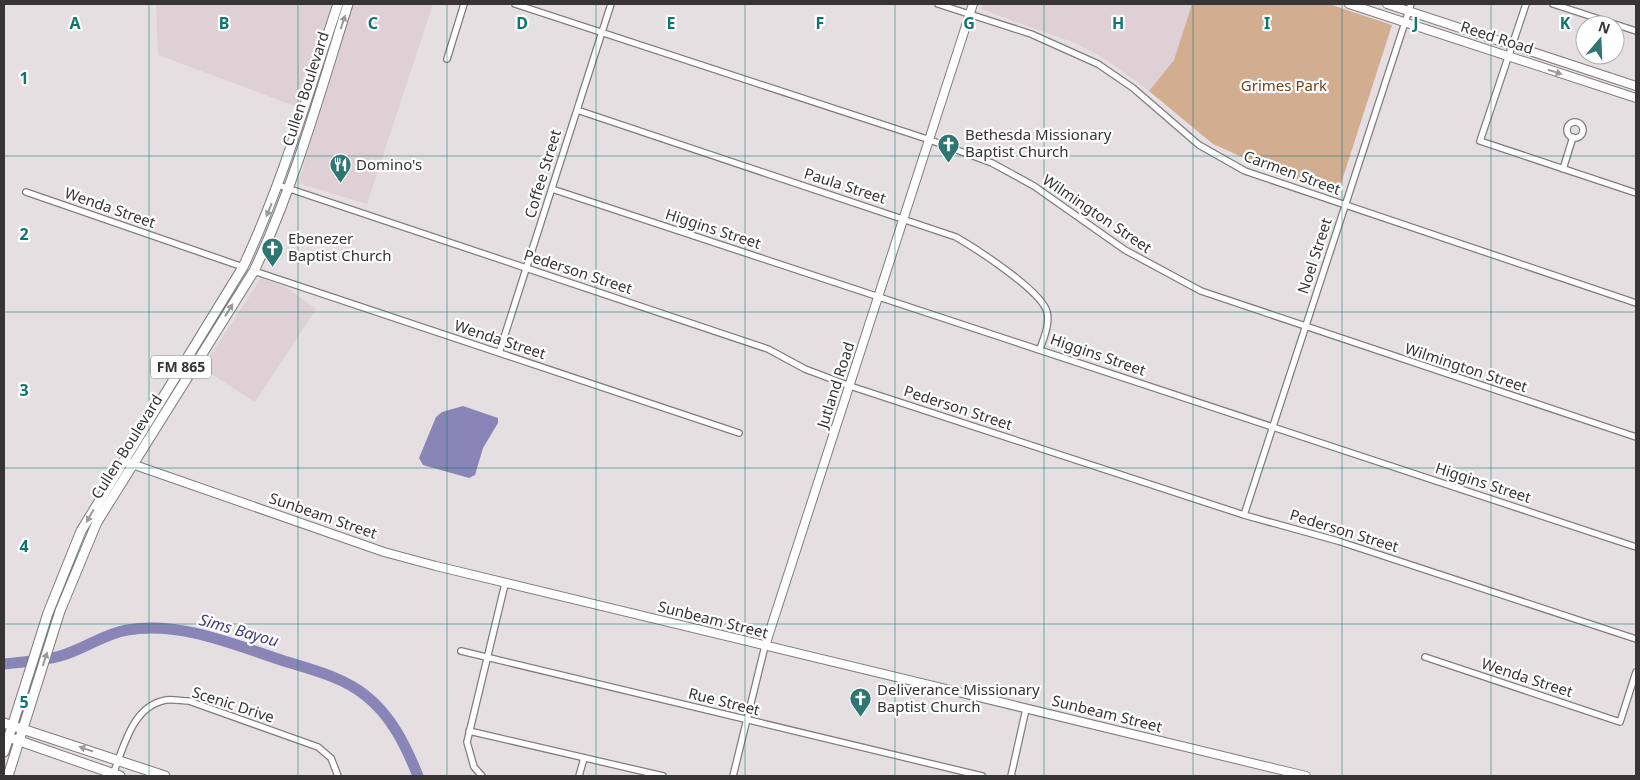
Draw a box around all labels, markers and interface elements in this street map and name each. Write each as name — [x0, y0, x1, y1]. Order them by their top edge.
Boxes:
text: A — [69, 12, 81, 34]
text: B — [219, 12, 229, 34]
text: C — [368, 12, 378, 34]
text: D — [516, 12, 528, 34]
text: E — [667, 12, 676, 34]
text: F — [816, 12, 824, 34]
text: G — [963, 12, 975, 34]
text: H — [1112, 12, 1124, 34]
text: I — [1264, 12, 1270, 34]
text: J — [1411, 12, 1419, 34]
text: K — [1560, 12, 1571, 34]
one-way arrow — [339, 14, 347, 29]
north arrow — [1575, 15, 1625, 65]
street label: Reed Road — [1458, 16, 1536, 58]
text: N — [1596, 16, 1613, 38]
street label: Cullen Boulevard — [277, 29, 333, 149]
text: 1 — [19, 67, 29, 89]
one-way arrow — [1548, 68, 1563, 76]
park label: Grimes Park — [1241, 75, 1327, 95]
place label: Bethesda Missionary Baptist Church — [965, 124, 1112, 161]
street label: Coffee Street — [519, 126, 565, 220]
church icon: Bethesda Missionary Baptist Church — [937, 132, 961, 163]
street label: Carmen Street — [1241, 145, 1344, 199]
restaurant icon: Domino's — [328, 153, 352, 184]
place label: Domino's — [356, 154, 422, 174]
street label: Paula Street — [802, 162, 889, 208]
street label: Wilmington Street — [1039, 169, 1157, 257]
street label: Wenda Street — [62, 182, 159, 232]
one-way arrow — [264, 203, 272, 217]
street label: Higgins Street — [663, 203, 764, 253]
street label: Noel Street — [1292, 215, 1336, 296]
text: 2 — [19, 223, 29, 245]
place label: Ebenezer Baptist Church — [288, 228, 392, 265]
church icon: Ebenezer Baptist Church — [260, 236, 284, 267]
street label: Pederson Street — [522, 244, 636, 298]
one-way arrow — [225, 303, 234, 316]
street label: Wenda Street — [452, 315, 549, 363]
street label: Higgins Street — [1048, 328, 1149, 380]
street label: Wilmington Street — [1403, 338, 1531, 396]
street label: Jutland Road — [811, 339, 858, 432]
road number: FM 865 — [151, 356, 211, 378]
text: 3 — [19, 379, 29, 401]
street label: Pederson Street — [902, 380, 1016, 434]
street label: Cullen Boulevard — [86, 391, 166, 502]
street label: Higgins Street — [1433, 457, 1534, 507]
street label: Sunbeam Street — [267, 487, 380, 543]
street label: Pederson Street — [1287, 504, 1402, 556]
one-way arrow — [85, 509, 94, 523]
text: 4 — [19, 535, 29, 557]
street label: Sunbeam Street — [656, 596, 771, 643]
water label: Sims Bayou — [197, 608, 281, 652]
one-way arrow — [42, 651, 49, 666]
street label: Wenda Street — [1479, 653, 1576, 701]
place label: Deliverance Missionary Baptist Church — [877, 679, 1040, 716]
street label: Scenic Drive — [190, 681, 277, 727]
street label: Rue Street — [686, 683, 763, 720]
church icon: Deliverance Missionary Baptist Church — [849, 687, 873, 718]
street label: Sunbeam Street — [1050, 690, 1165, 737]
text: 5 — [19, 691, 29, 713]
one-way arrow — [78, 745, 93, 752]

